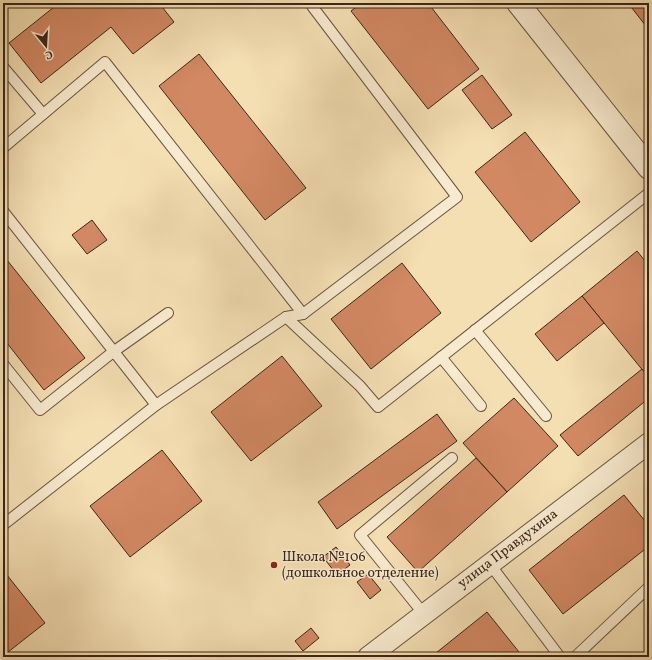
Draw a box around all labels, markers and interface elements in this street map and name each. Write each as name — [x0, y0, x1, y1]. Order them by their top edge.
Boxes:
north arrow — [26, 26, 66, 66]
text: С — [43, 46, 54, 62]
street label: улица Правдухина — [454, 505, 562, 593]
place label: Школа №106 (дошкольное отделение) — [282, 548, 439, 583]
marker: Школа №106 (дошкольное отделение) — [269, 560, 279, 570]

